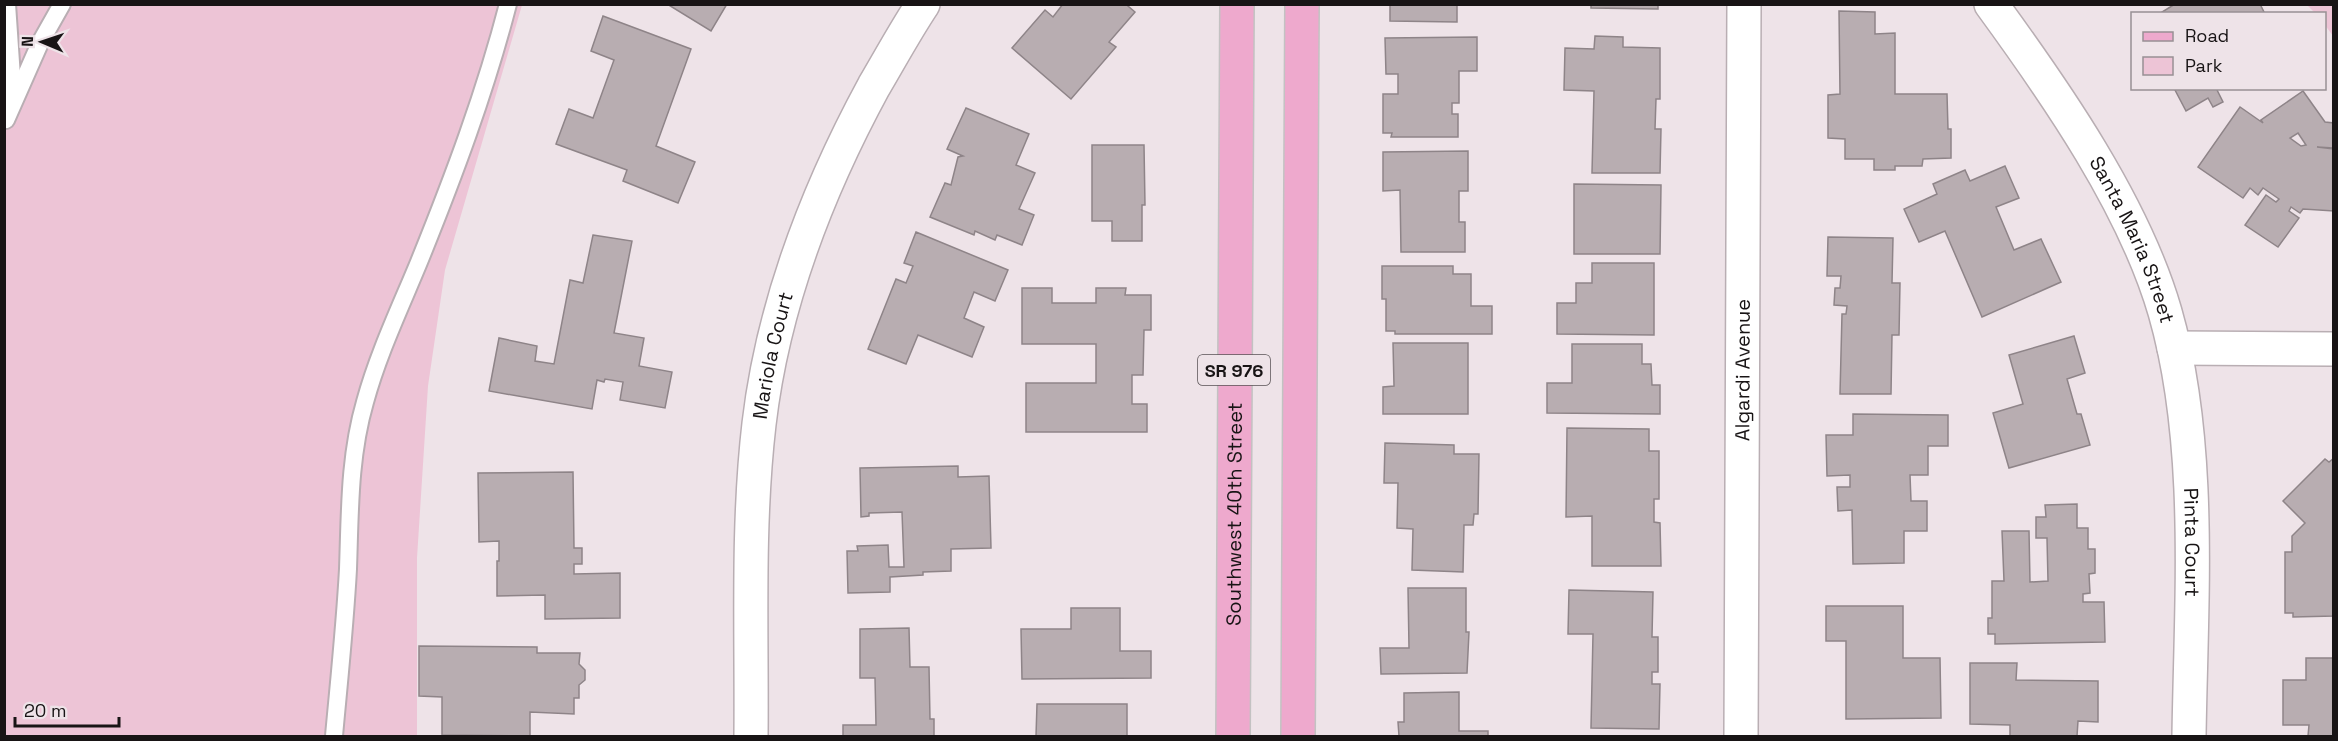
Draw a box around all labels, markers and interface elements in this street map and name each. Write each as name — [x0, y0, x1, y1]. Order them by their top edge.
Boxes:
north arrow — [12, 12, 72, 72]
legend — [2131, 12, 2326, 90]
text: Road — [2185, 24, 2229, 47]
text: N — [17, 36, 38, 47]
text: Park — [2185, 54, 2223, 77]
street label: Santa Maria Street — [2084, 151, 2180, 326]
street label: Mariola Court — [747, 289, 799, 421]
street label: Algardi Avenue — [1729, 299, 1756, 441]
road number: SR 976 — [1198, 355, 1270, 385]
street label: Southwest 40th Street — [1221, 402, 1248, 626]
street label: Pinta Court — [2178, 487, 2205, 597]
scale bar — [15, 690, 118, 728]
text: 20 m — [24, 699, 67, 722]

